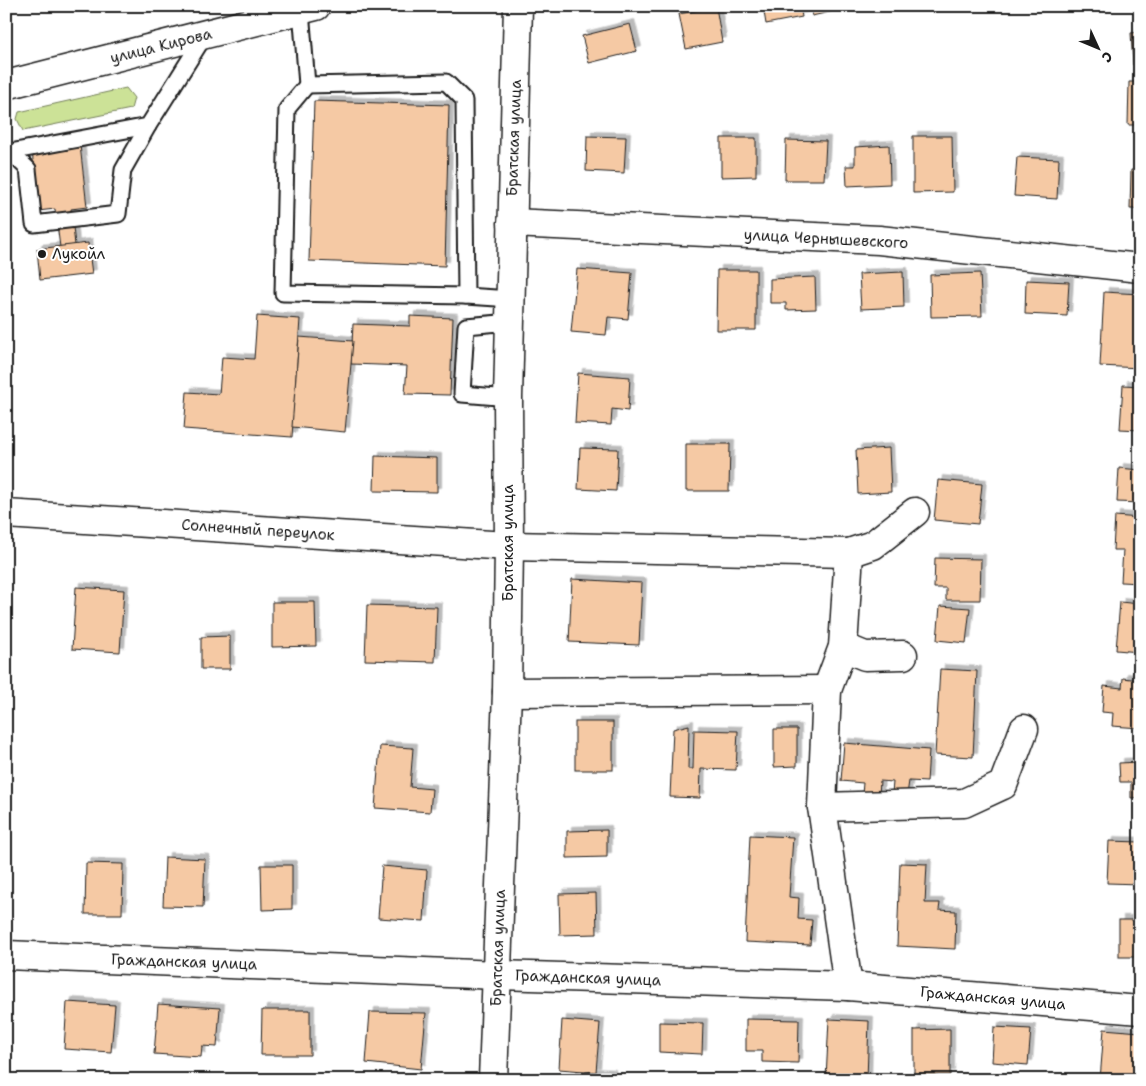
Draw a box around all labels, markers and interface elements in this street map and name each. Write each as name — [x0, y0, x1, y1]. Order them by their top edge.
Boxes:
north arrow — [1074, 22, 1124, 72]
street label: улица Кирова — [108, 24, 215, 68]
text: С — [1098, 48, 1117, 66]
street label: Братская улица — [502, 79, 526, 197]
street label: улица Чернышевского — [743, 225, 909, 253]
place label: Лукойл — [52, 244, 106, 264]
marker: Лукойл — [36, 248, 48, 260]
street label: Братская улица — [498, 484, 518, 601]
street label: Солнечный переулок — [181, 515, 335, 545]
street label: Братская улица — [486, 889, 510, 1007]
street label: Гражданская улица — [111, 949, 258, 975]
street label: Гражданская улица — [515, 965, 662, 991]
street label: Гражданская улица — [919, 982, 1067, 1014]

